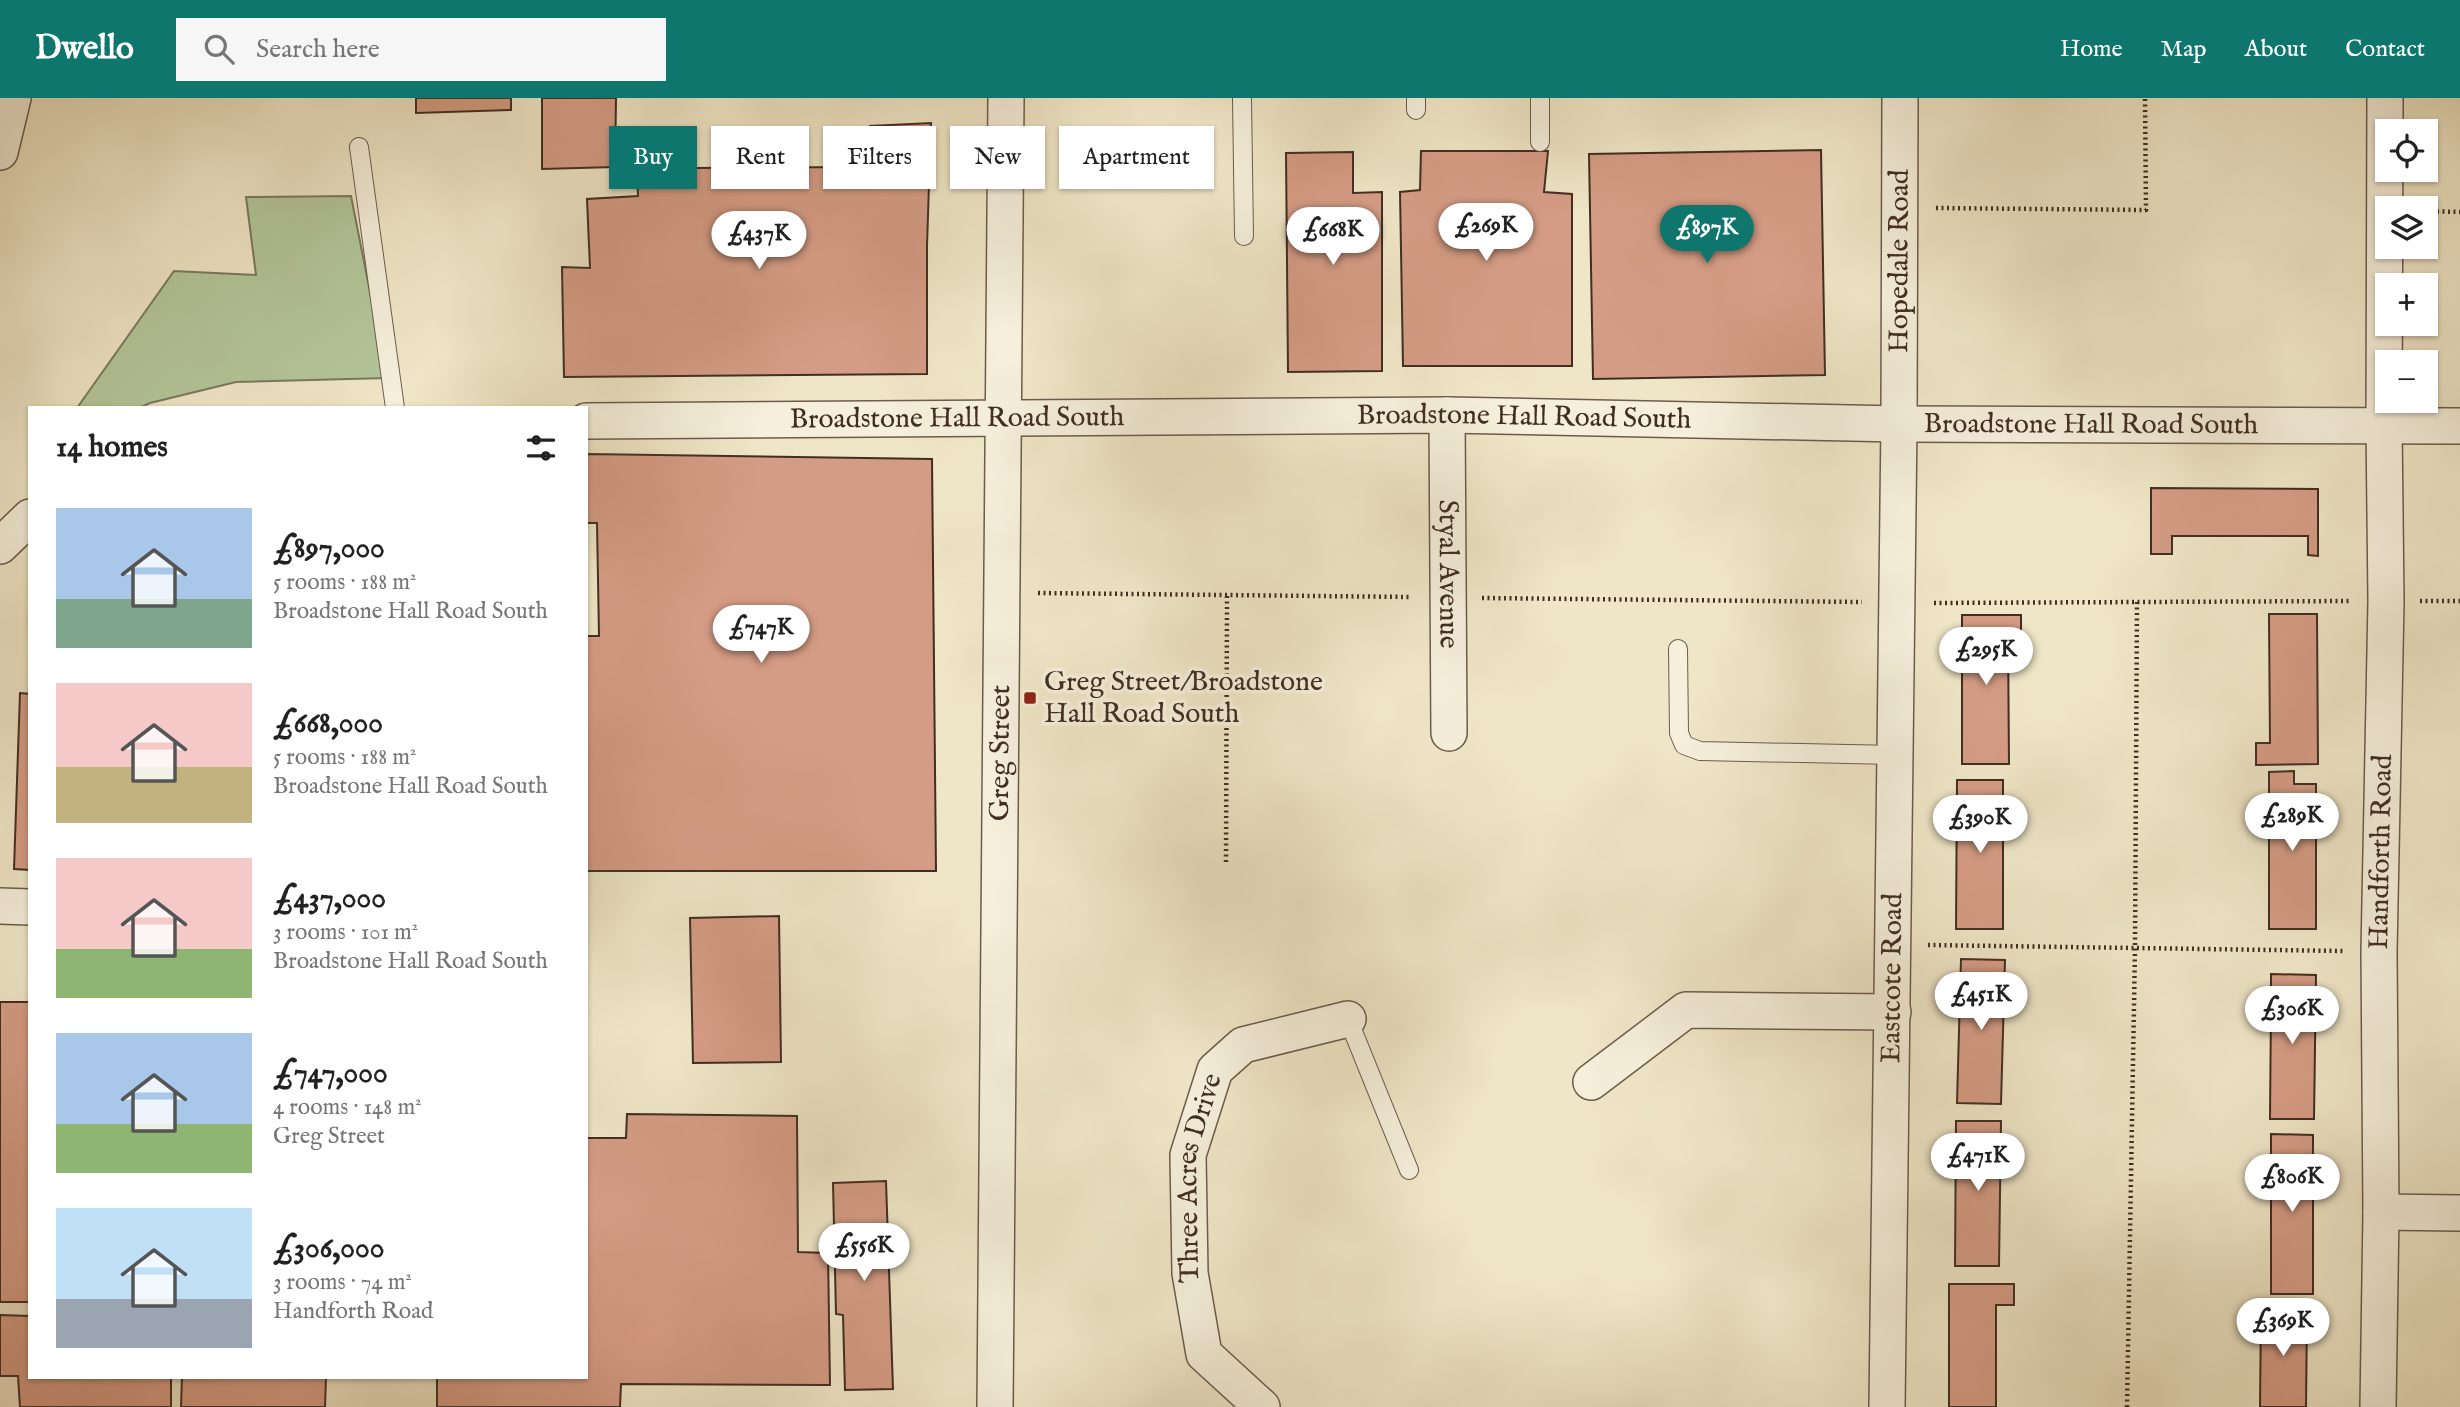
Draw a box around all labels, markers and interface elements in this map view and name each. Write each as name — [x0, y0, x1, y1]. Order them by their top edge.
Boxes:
search box — [176, 18, 666, 81]
text: Dwello — [35, 28, 134, 70]
icon: search — [200, 30, 238, 68]
text: Search here — [256, 33, 380, 66]
text: Home — [2060, 34, 2123, 65]
text: Map — [2161, 34, 2207, 65]
text: About — [2245, 34, 2307, 65]
text: Contact — [2345, 34, 2425, 65]
map controls — [2375, 119, 2438, 413]
button: locate — [2375, 119, 2438, 182]
chip: Buy — [609, 126, 697, 189]
chip: Rent — [711, 126, 809, 189]
chip: Filters — [823, 126, 936, 189]
chip: New — [950, 126, 1045, 189]
chip: Apartment — [1059, 126, 1214, 189]
street label: Hopedale Road — [1882, 169, 1917, 353]
button: layers — [2375, 196, 2438, 259]
pin: £269K — [1437, 204, 1535, 263]
pin: £897K — [1658, 206, 1756, 265]
pin: £668K — [1284, 208, 1382, 267]
text: £269K — [1454, 211, 1518, 240]
pin: £437K — [710, 212, 808, 271]
text: £897K — [1676, 213, 1738, 242]
text: £668K — [1303, 215, 1363, 244]
text: £437K — [727, 219, 791, 248]
button: + — [2375, 273, 2438, 336]
button: − — [2375, 350, 2438, 413]
street label: Broadstone Hall Road South — [1356, 397, 1692, 437]
street label: Broadstone Hall Road South — [790, 400, 1125, 437]
street label: Broadstone Hall Road South — [1923, 407, 2258, 443]
text: 14 homes — [56, 429, 168, 467]
icon: filters — [522, 429, 560, 467]
street label: Styal Avenue — [1430, 499, 1466, 649]
text: £897,000 — [273, 530, 385, 568]
icon: home — [112, 536, 196, 620]
text: 5 rooms · 188 m² — [273, 568, 416, 597]
text: Broadstone Hall Road South — [273, 597, 548, 626]
pin: £747K — [712, 606, 810, 665]
text: £747K — [729, 613, 793, 642]
pin: £295K — [1937, 628, 2035, 687]
text: £295K — [1955, 635, 2017, 664]
place label: Greg Street/Broadstone Hall Road South — [1044, 665, 1323, 732]
street label: Greg Street — [982, 684, 1019, 821]
marker: Greg Street/Broadstone Hall Road South — [1022, 690, 1038, 706]
text: £668,000 — [273, 705, 383, 743]
icon: home — [112, 711, 196, 795]
text: 5 rooms · 188 m² — [273, 743, 416, 772]
street label: Handforth Road — [2362, 754, 2400, 950]
text: Broadstone Hall Road South — [273, 772, 548, 801]
pin: £289K — [2243, 794, 2341, 853]
pin: £390K — [1931, 796, 2029, 855]
text: £289K — [2261, 801, 2323, 830]
text: £390K — [1949, 803, 2011, 832]
text: £437,000 — [273, 880, 386, 918]
icon: home — [112, 886, 196, 970]
street label: Eastcote Road — [1874, 893, 1911, 1063]
text: 3 rooms · 101 m² — [273, 918, 418, 947]
text: Broadstone Hall Road South — [273, 947, 548, 976]
pin: £451K — [1932, 972, 2030, 1032]
text: £451K — [1951, 980, 2011, 1009]
pin: £306K — [2243, 986, 2341, 1046]
text: £306K — [2261, 994, 2323, 1023]
text: £747,000 — [273, 1055, 388, 1093]
icon: home — [112, 1061, 196, 1145]
street label: Three Acres Drive — [1170, 1069, 1230, 1283]
text: 4 rooms · 148 m² — [273, 1093, 422, 1122]
text: Greg Street — [273, 1122, 385, 1151]
pin: £471K — [1929, 1134, 2027, 1193]
text: £471K — [1947, 1141, 2009, 1170]
pin: £806K — [2243, 1154, 2341, 1214]
text: £806K — [2261, 1162, 2323, 1191]
pin: £556K — [815, 1224, 913, 1283]
text: £306,000 — [273, 1230, 385, 1268]
text: £556K — [835, 1231, 893, 1260]
icon: home — [112, 1236, 196, 1320]
text: 3 rooms · 74 m² — [273, 1268, 412, 1297]
text: Handforth Road — [273, 1297, 433, 1326]
pin: £369K — [2234, 1298, 2332, 1358]
text: £369K — [2253, 1306, 2313, 1335]

